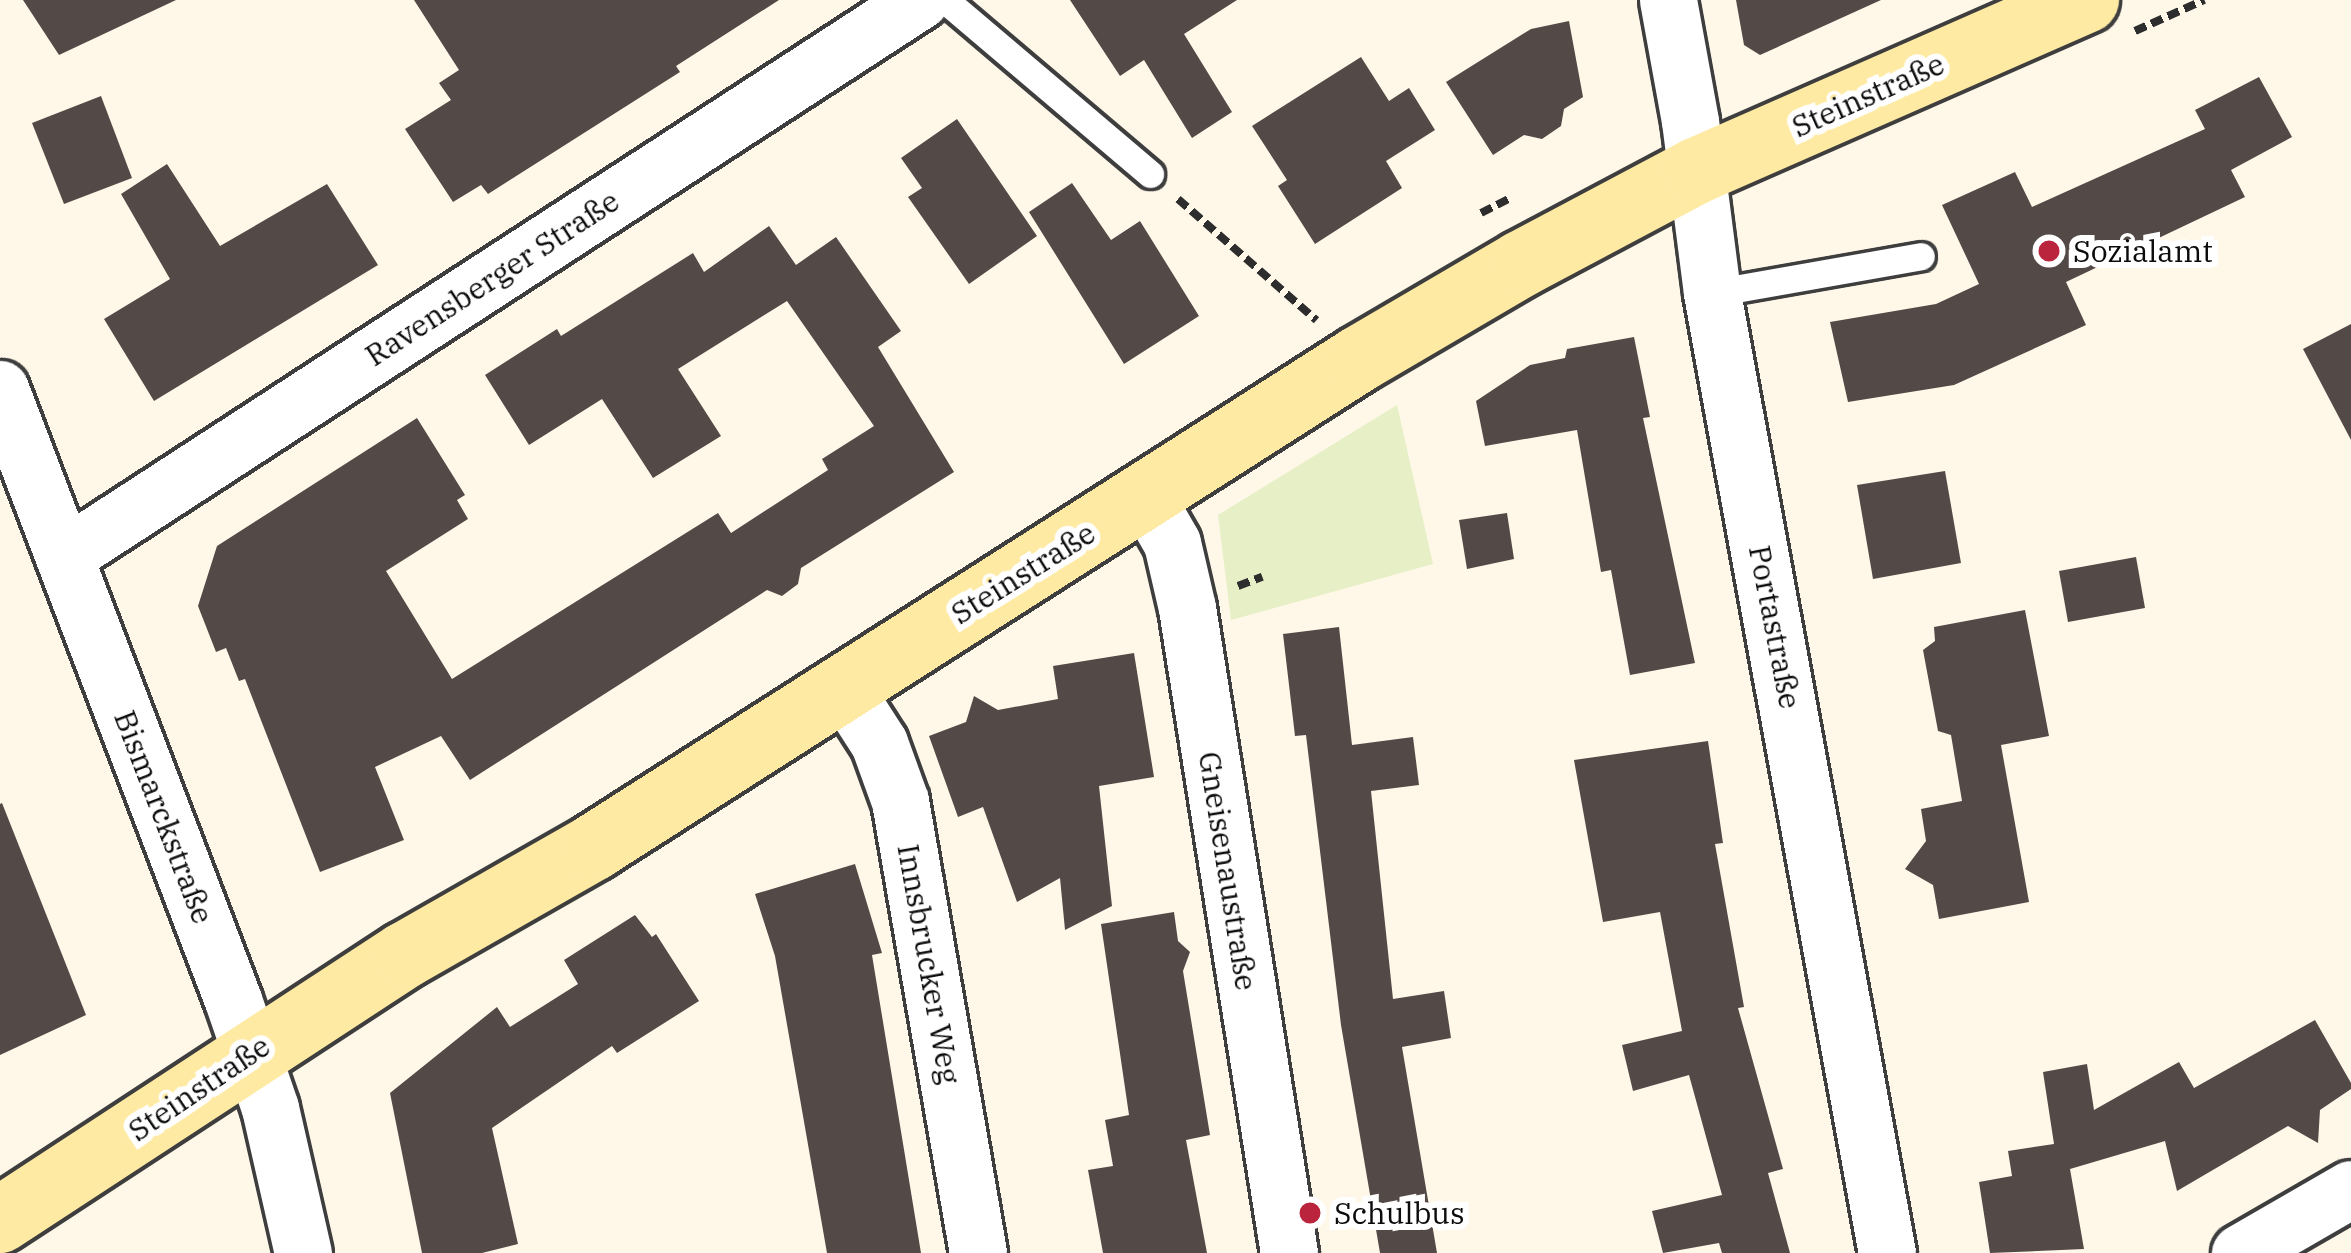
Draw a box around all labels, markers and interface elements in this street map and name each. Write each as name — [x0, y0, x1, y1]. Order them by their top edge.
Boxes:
street label: Steinstraße — [1786, 45, 1950, 145]
street label: Ravensberger Straße — [358, 183, 626, 373]
place label: Sozialamt — [2073, 233, 2213, 269]
marker: Sozialamt — [2036, 238, 2062, 264]
street label: Steinstraße — [944, 515, 1102, 631]
street label: Portastraße — [1742, 542, 1808, 712]
street label: Bismarckstraße — [107, 705, 221, 929]
street label: Gneisenaustraße — [1191, 749, 1265, 993]
street label: Innsbrucker Weg — [890, 841, 968, 1087]
street label: Steinstraße — [121, 1028, 277, 1148]
place label: Schulbus — [1334, 1195, 1465, 1231]
marker: Schulbus — [1297, 1200, 1323, 1226]

